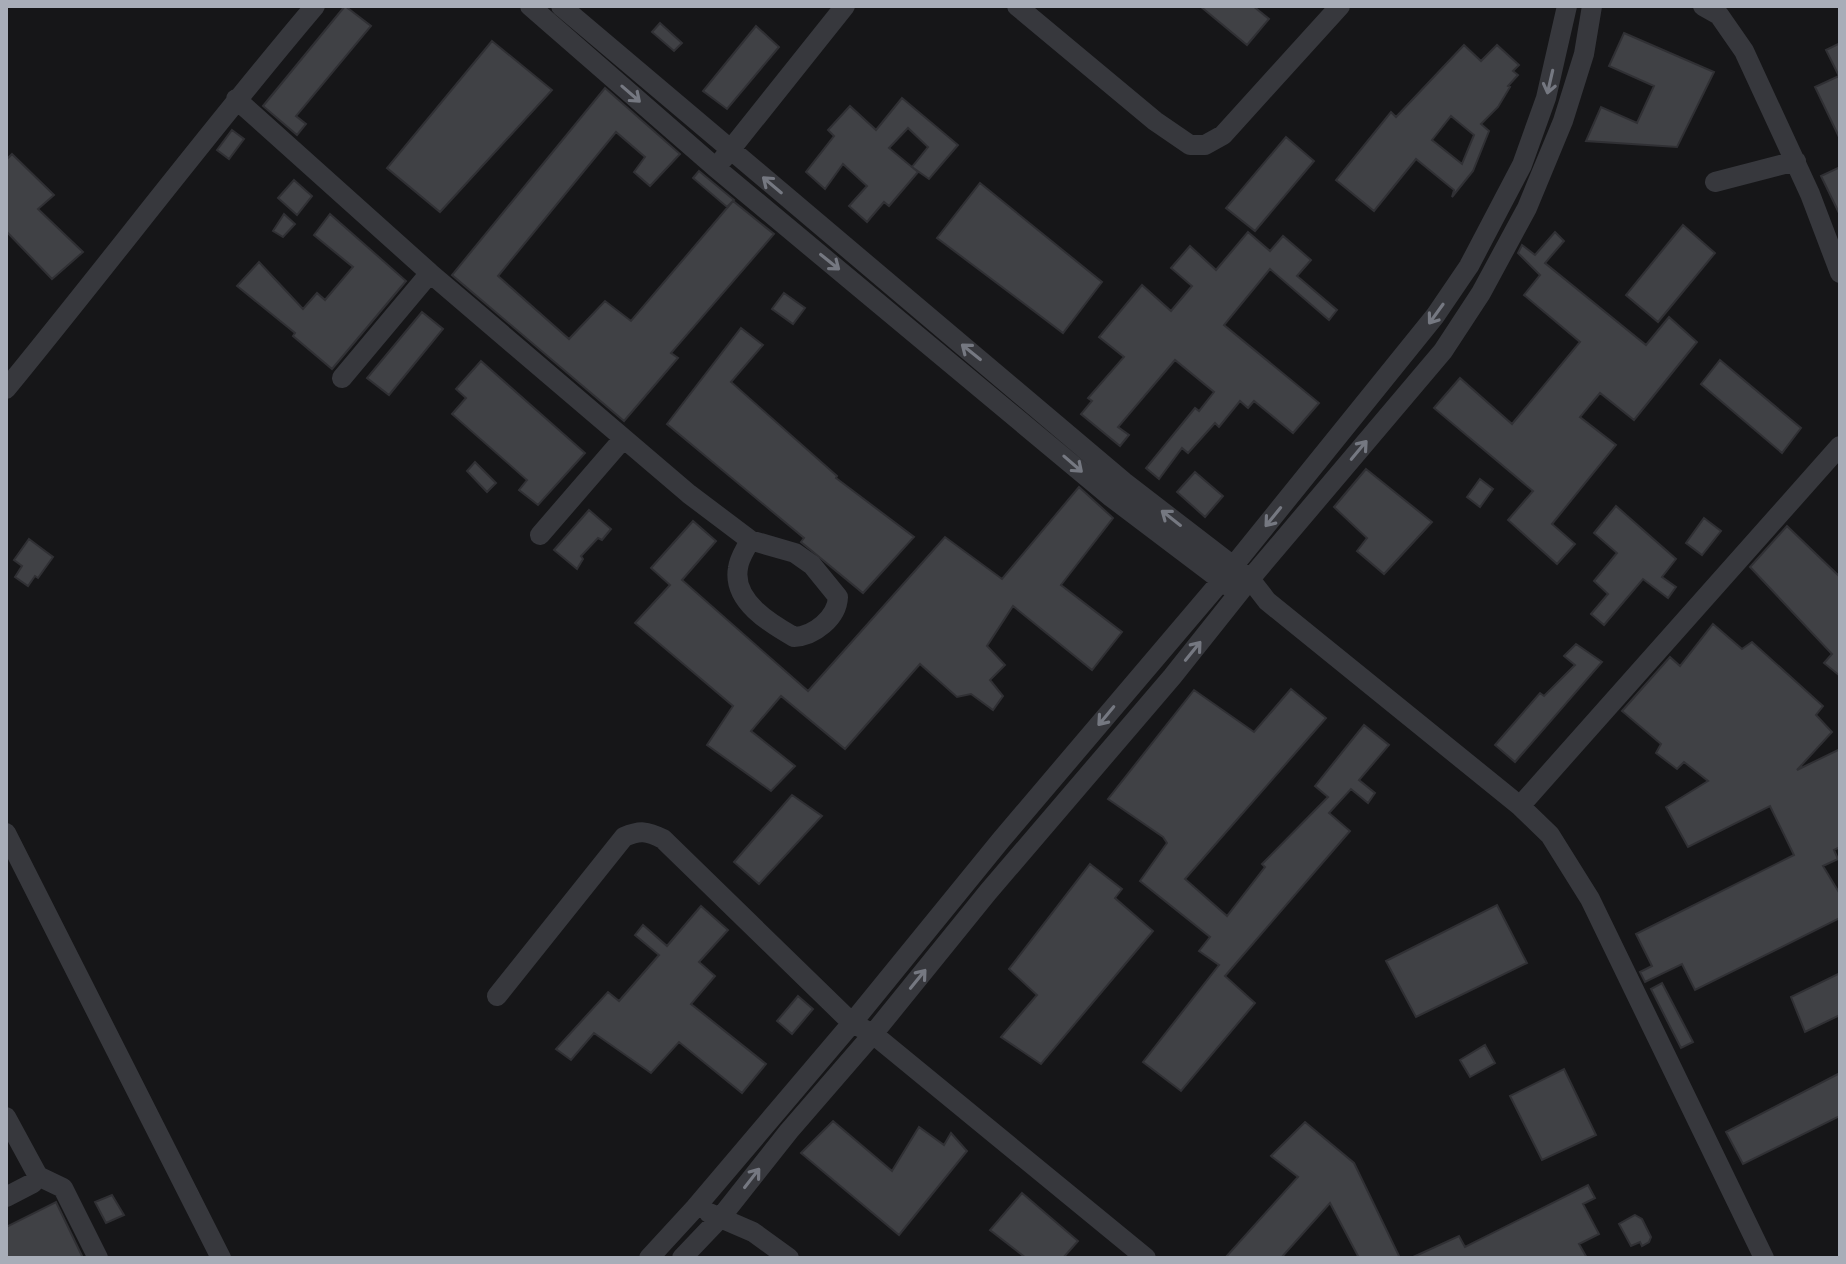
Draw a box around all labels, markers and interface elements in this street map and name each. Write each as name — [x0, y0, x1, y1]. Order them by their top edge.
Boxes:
one-way arrow — [1542, 69, 1557, 95]
one-way arrow — [621, 85, 641, 103]
one-way arrow — [762, 176, 783, 194]
one-way arrow — [819, 253, 840, 271]
one-way arrow — [1428, 303, 1445, 324]
one-way arrow — [961, 344, 982, 361]
one-way arrow — [1350, 441, 1368, 461]
one-way arrow — [1062, 455, 1082, 473]
one-way arrow — [1264, 506, 1282, 526]
one-way arrow — [1161, 510, 1182, 527]
one-way arrow — [1184, 641, 1202, 661]
one-way arrow — [1098, 706, 1116, 726]
one-way arrow — [909, 969, 927, 989]
one-way arrow — [743, 1168, 760, 1189]

